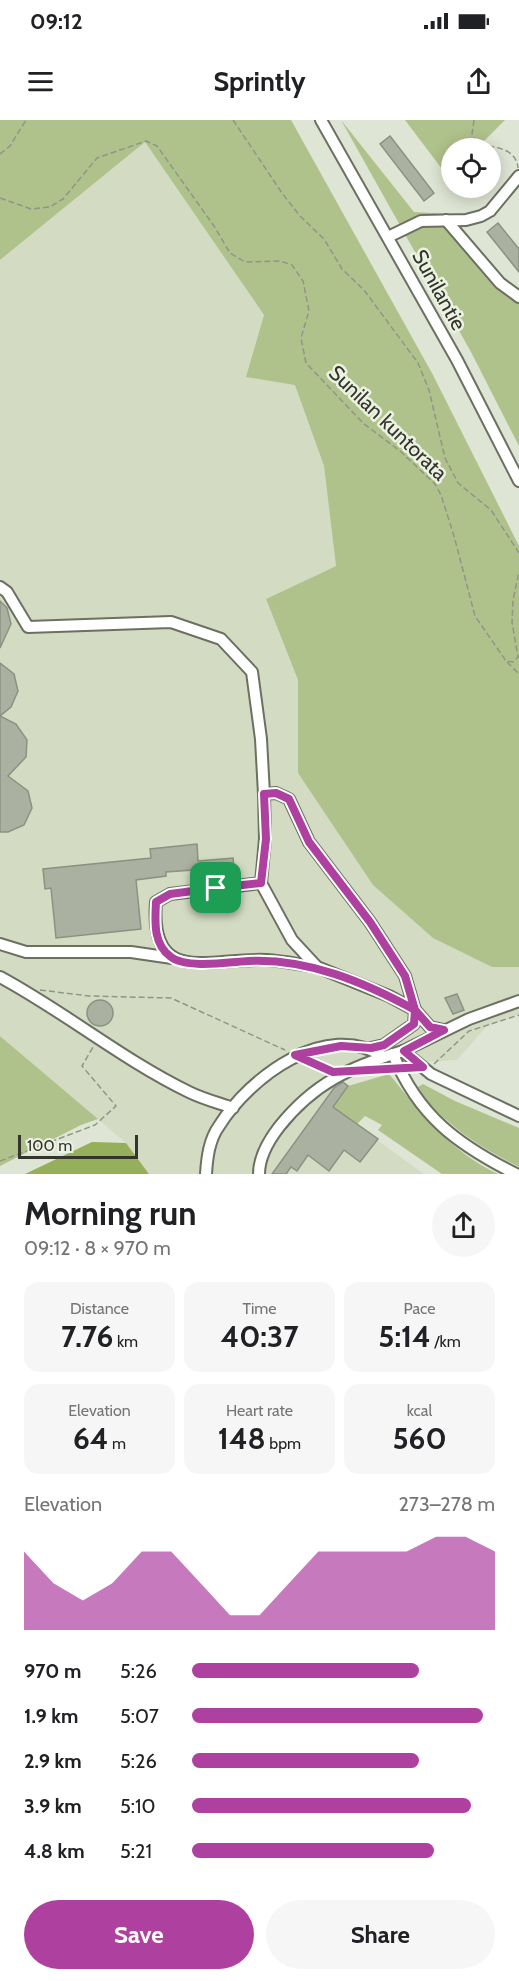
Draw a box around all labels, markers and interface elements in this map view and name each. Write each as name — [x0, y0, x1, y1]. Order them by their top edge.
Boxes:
text: 09:12 — [30, 8, 83, 35]
icon: menu — [24, 65, 57, 98]
text: Sprintly — [214, 65, 305, 98]
icon: share — [462, 65, 495, 98]
map controls — [441, 138, 501, 198]
button: locate — [441, 138, 501, 198]
street label: Sunilantie — [407, 245, 472, 335]
street label: Sunilan kuntorata — [324, 360, 453, 485]
pin — [190, 862, 241, 913]
icon: arrive — [199, 871, 232, 904]
scale bar — [18, 1132, 138, 1160]
text: 100 m — [27, 1136, 72, 1155]
text: Morning run — [24, 1193, 196, 1233]
button: share — [432, 1194, 495, 1257]
text: 09:12 · 8 × 970 m — [24, 1236, 171, 1260]
text: Distance — [70, 1299, 129, 1318]
text: Time — [243, 1299, 277, 1318]
text: Pace — [404, 1299, 435, 1318]
text: 7.76 — [61, 1318, 113, 1355]
text: 40:37 — [221, 1318, 298, 1355]
text: 5:14 — [378, 1318, 431, 1355]
text: km — [113, 1332, 138, 1351]
text: /km — [431, 1332, 461, 1351]
text: Elevation — [68, 1401, 131, 1420]
text: Heart rate — [226, 1401, 293, 1420]
text: kcal — [407, 1401, 432, 1420]
text: 64 — [73, 1420, 108, 1457]
text: 148 — [218, 1420, 266, 1457]
text: 560 — [392, 1420, 447, 1457]
text: m — [108, 1434, 126, 1453]
text: bpm — [266, 1434, 301, 1453]
text: Elevation — [24, 1492, 102, 1516]
text: 273–278 m — [398, 1492, 495, 1516]
text: 970 m — [24, 1659, 81, 1683]
text: 5:26 — [120, 1659, 157, 1683]
text: 1.9 km — [24, 1704, 78, 1728]
text: 5:07 — [120, 1704, 159, 1728]
text: 2.9 km — [24, 1749, 82, 1773]
text: 5:26 — [120, 1749, 157, 1773]
text: 3.9 km — [24, 1794, 82, 1818]
text: 5:10 — [120, 1794, 155, 1818]
text: 4.8 km — [24, 1839, 85, 1863]
text: 5:21 — [120, 1839, 152, 1863]
button: Save — [24, 1900, 254, 1969]
button: Share — [266, 1900, 495, 1969]

